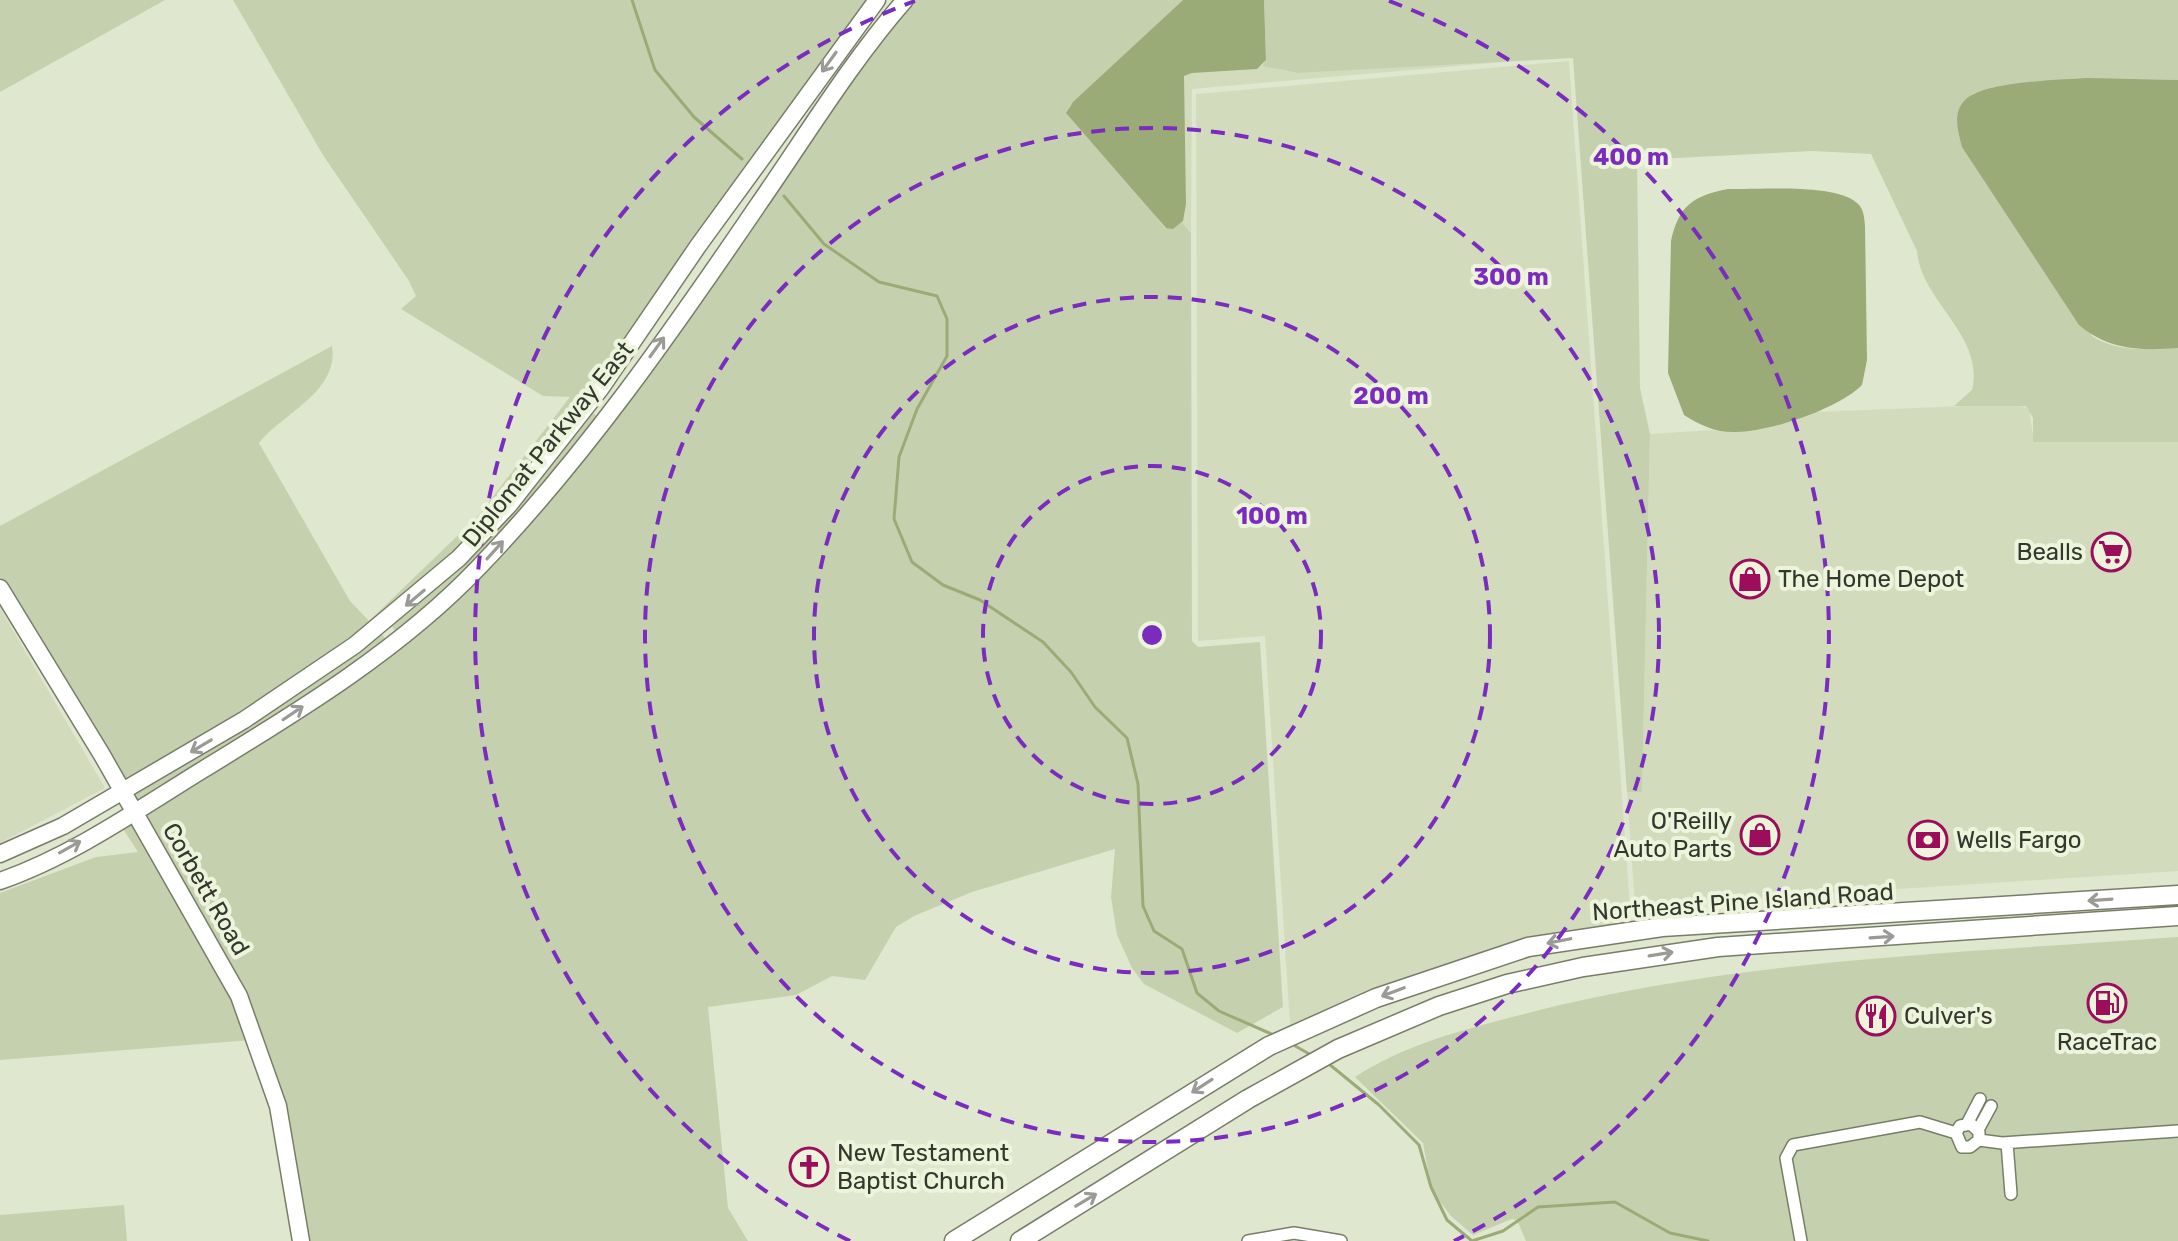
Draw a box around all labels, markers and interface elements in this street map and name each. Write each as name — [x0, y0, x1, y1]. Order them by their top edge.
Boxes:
one-way arrow — [821, 50, 838, 72]
text: 400 m — [1593, 143, 1669, 171]
text: 300 m — [1473, 263, 1549, 291]
street label: Diplomat Parkway East — [457, 336, 639, 552]
one-way arrow — [648, 337, 665, 358]
text: 200 m — [1353, 382, 1429, 410]
text: 100 m — [1236, 502, 1308, 530]
supermarket icon: Bealls — [2090, 531, 2132, 573]
place label: Bealls — [2016, 538, 2083, 566]
one-way arrow — [485, 540, 504, 560]
shop icon: The Home Depot — [1729, 558, 1771, 600]
place label: The Home Depot — [1778, 565, 1964, 593]
one-way arrow — [405, 589, 426, 607]
centre of rings — [1138, 621, 1166, 649]
one-way arrow — [281, 704, 303, 721]
one-way arrow — [190, 738, 213, 754]
place label: O'Reilly Auto Parts — [1613, 807, 1732, 863]
shop icon: O'Reilly Auto Parts — [1739, 814, 1781, 856]
street label: Corbett Road — [157, 818, 255, 960]
bank icon: Wells Fargo — [1907, 819, 1949, 861]
place label: Wells Fargo — [1956, 826, 2082, 854]
one-way arrow — [58, 839, 82, 854]
street label: Northeast Pine Island Road — [1591, 877, 1895, 927]
one-way arrow — [2087, 893, 2114, 908]
one-way arrow — [1868, 929, 1895, 944]
one-way arrow — [1546, 934, 1572, 949]
one-way arrow — [1648, 945, 1674, 960]
fuel station icon: RaceTrac — [2086, 982, 2128, 1024]
one-way arrow — [1381, 986, 1406, 1000]
restaurant icon: Culver's — [1855, 995, 1897, 1037]
place label: Culver's — [1904, 1002, 1993, 1030]
place label: RaceTrac — [2057, 1028, 2157, 1056]
one-way arrow — [1191, 1078, 1214, 1094]
place label: New Testament Baptist Church — [837, 1139, 1009, 1195]
church icon: New Testament Baptist Church — [788, 1146, 830, 1188]
one-way arrow — [1075, 1192, 1097, 1209]

